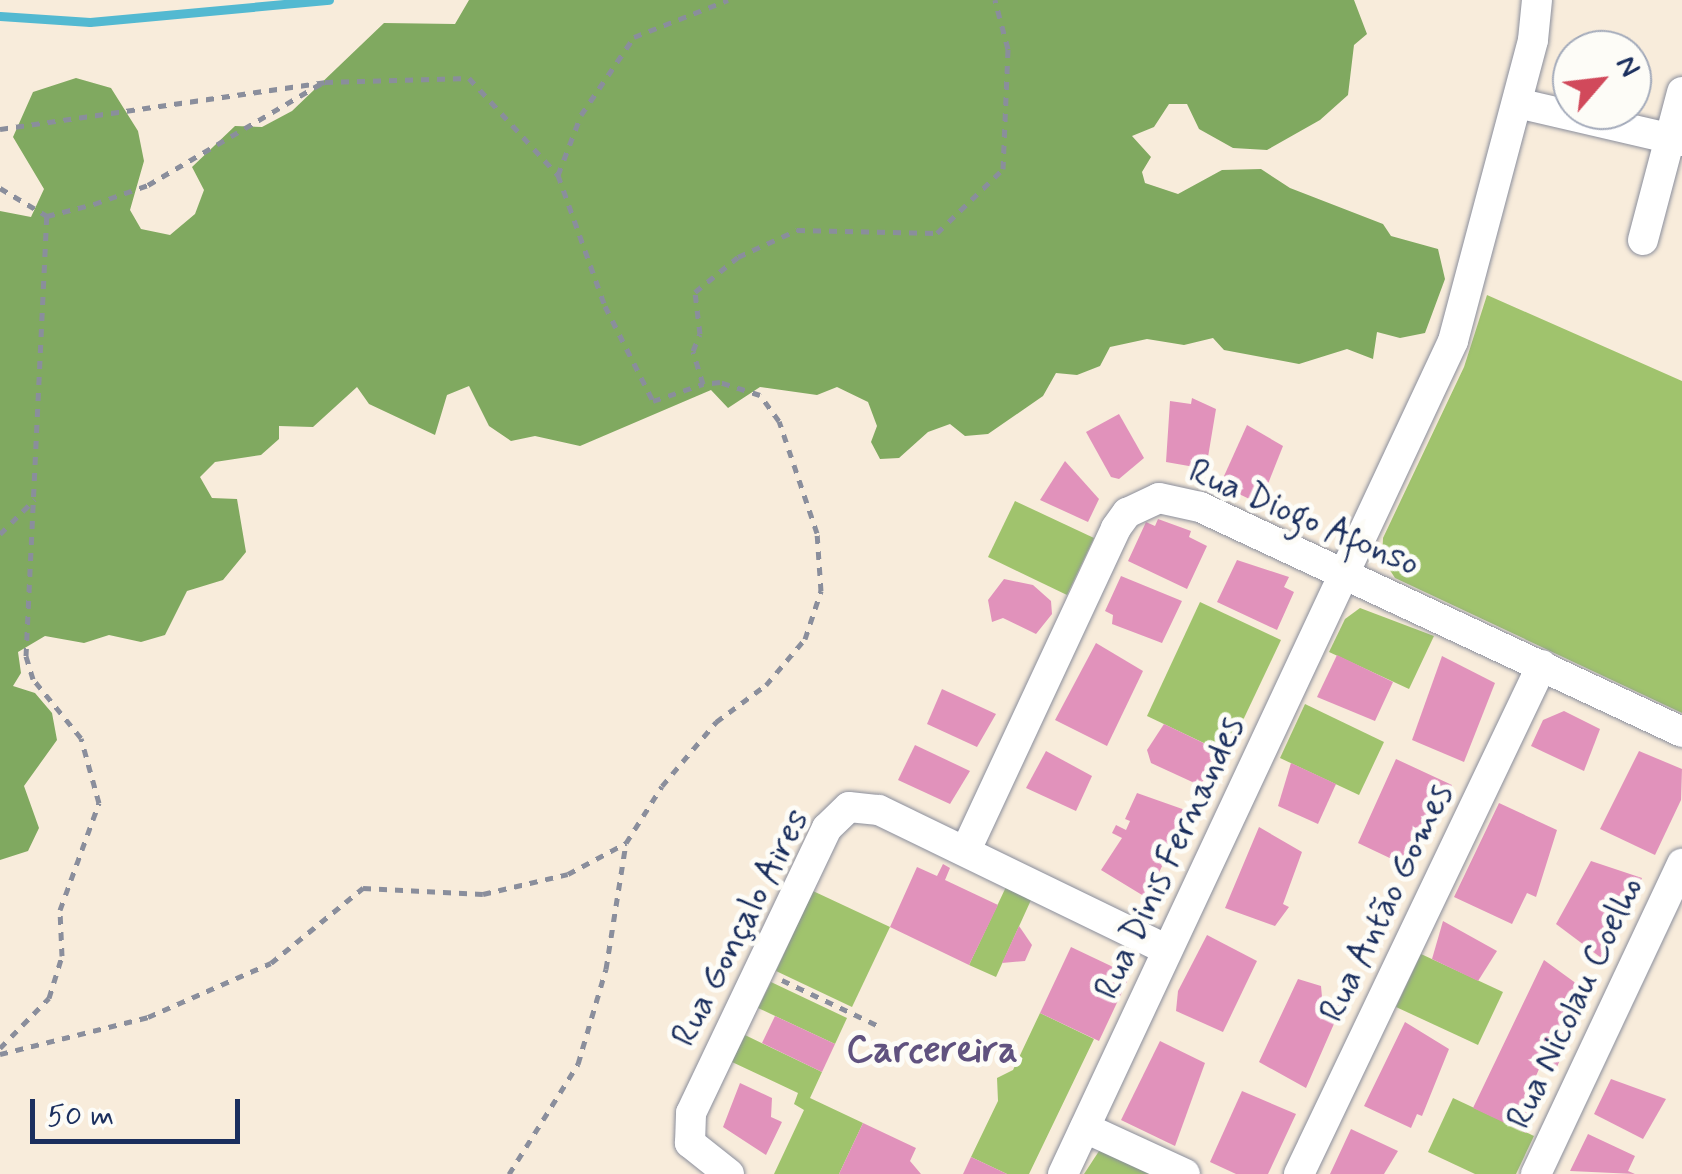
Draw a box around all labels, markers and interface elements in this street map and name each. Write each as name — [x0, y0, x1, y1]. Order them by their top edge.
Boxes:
north arrow — [1552, 30, 1652, 130]
text: N — [1606, 50, 1648, 84]
street label: Rua Diogo Afonso — [1183, 451, 1425, 585]
street label: Rua Dinis Fernandes — [1087, 712, 1253, 1004]
street label: Rua Antão Gomes — [1311, 777, 1463, 1029]
street label: Rua Gonçalo Aires — [663, 802, 819, 1054]
street label: Rua Nicolau Coelho — [1498, 871, 1652, 1135]
district label: Carcereira — [846, 1028, 1018, 1074]
scale bar — [35, 1079, 245, 1141]
text: 50 m — [47, 1097, 114, 1136]

